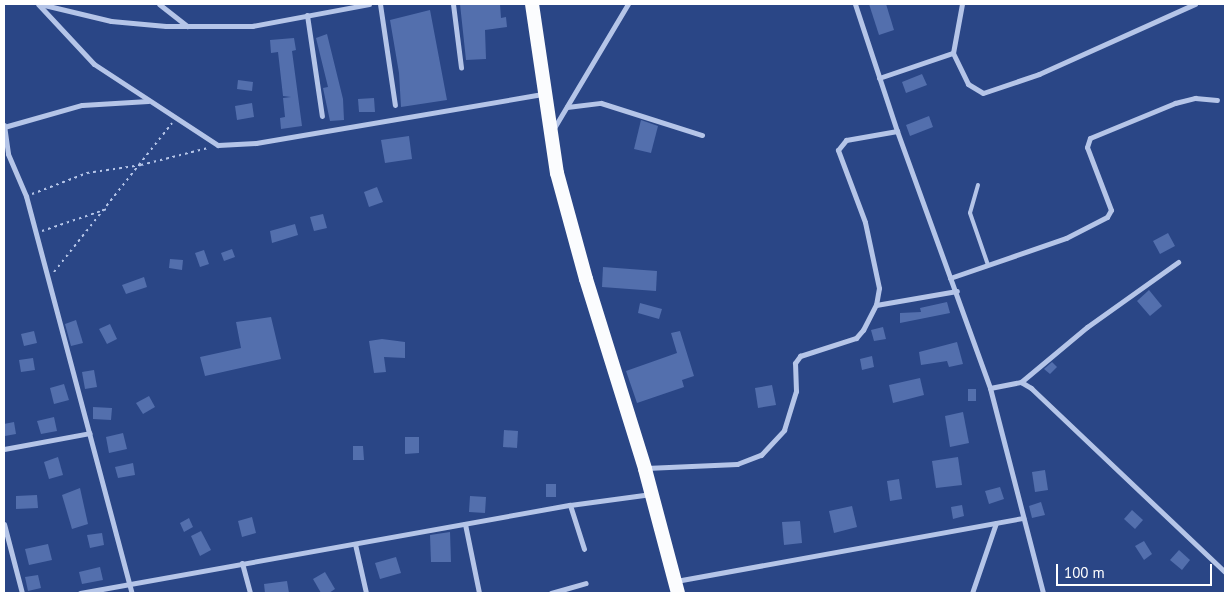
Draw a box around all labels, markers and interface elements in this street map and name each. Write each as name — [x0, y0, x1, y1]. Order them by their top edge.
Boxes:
scale bar — [1059, 554, 1215, 586]
text: 100 m — [1064, 563, 1105, 582]

